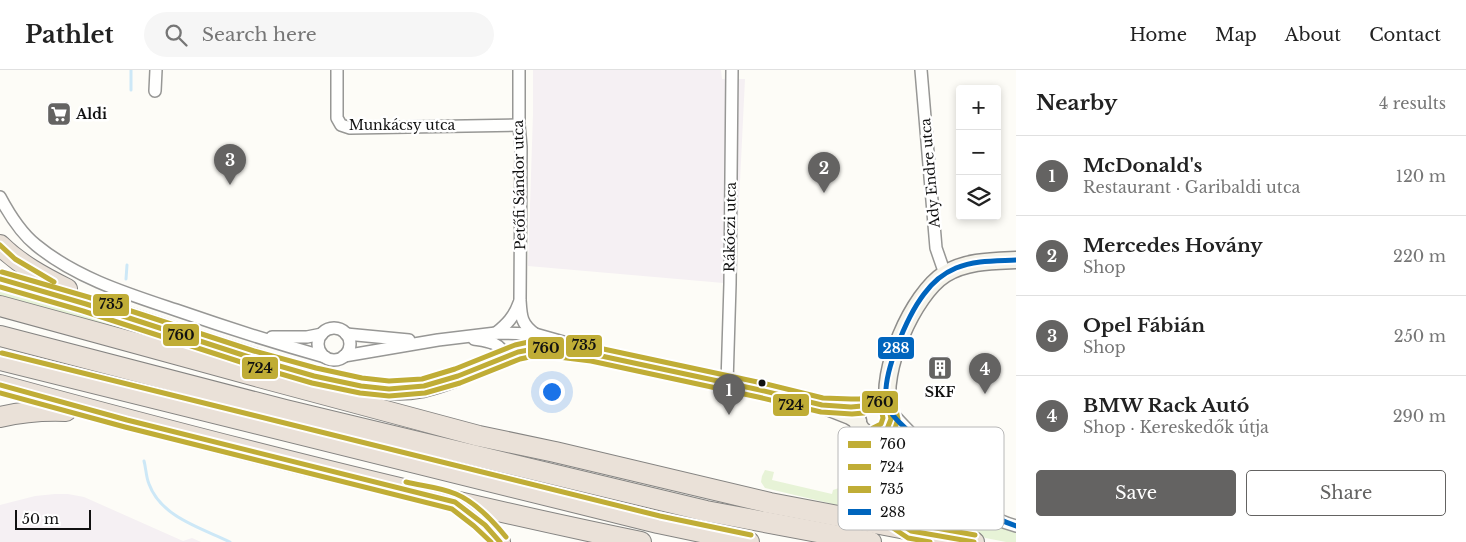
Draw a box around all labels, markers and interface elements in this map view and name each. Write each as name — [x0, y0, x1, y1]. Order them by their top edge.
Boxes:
search box — [144, 12, 494, 57]
text: Pathlet — [25, 20, 114, 49]
icon: search — [162, 21, 190, 49]
text: Search here — [202, 23, 317, 46]
text: Home — [1129, 24, 1187, 46]
text: Map — [1215, 24, 1257, 46]
text: About — [1285, 24, 1341, 46]
text: Contact — [1369, 24, 1441, 46]
map controls — [956, 85, 1001, 220]
button: + — [956, 85, 1001, 130]
text: Nearby — [1036, 90, 1117, 116]
text: 4 results — [1379, 93, 1446, 113]
supermarket icon: Aldi — [46, 101, 72, 127]
place label: Aldi — [75, 105, 107, 123]
street label: Munkácsy utca — [349, 116, 456, 134]
street label: Ady Endre utca — [916, 117, 944, 230]
street label: Petőfi Sándor utca — [509, 120, 529, 250]
button: − — [956, 130, 1001, 175]
pin: 3 — [214, 144, 246, 185]
pin: 2 — [808, 152, 840, 193]
text: McDonald's — [1083, 154, 1202, 177]
text: 1 — [1049, 166, 1055, 186]
text: 120 m — [1396, 166, 1446, 186]
button: layers — [956, 175, 1001, 220]
text: Restaurant · Garibaldi utca — [1083, 177, 1300, 197]
street label: Rákóczi utca — [720, 182, 740, 272]
text: Mercedes Hovány — [1083, 234, 1263, 257]
text: 2 — [1047, 246, 1057, 266]
text: 220 m — [1393, 246, 1446, 266]
text: Shop — [1083, 257, 1126, 277]
line badge: 735 — [92, 293, 130, 317]
text: 735 — [99, 295, 123, 313]
text: Opel Fábián — [1083, 314, 1205, 337]
line badge: 760 — [162, 323, 200, 347]
text: 760 — [167, 326, 195, 344]
text: 3 — [1047, 326, 1057, 346]
text: 250 m — [1394, 326, 1446, 346]
line badge: 735 — [565, 334, 603, 358]
line badge: 760 — [527, 336, 565, 360]
text: 735 — [572, 336, 596, 354]
line badge: 288 — [877, 336, 915, 360]
text: Shop — [1083, 337, 1126, 357]
text: 760 — [532, 339, 560, 357]
text: 288 — [883, 339, 910, 357]
pin: 4 — [969, 353, 1001, 394]
building icon: SKF — [927, 355, 953, 381]
line badge: 724 — [241, 356, 279, 380]
text: 724 — [247, 359, 273, 377]
pin: 1 — [713, 374, 745, 415]
unlabelled marker — [757, 378, 767, 388]
your location — [539, 379, 565, 405]
place label: SKF — [925, 383, 956, 401]
line badge: 760 — [861, 390, 899, 414]
line badge: 724 — [772, 393, 810, 417]
text: 760 — [866, 393, 894, 411]
text: BMW Rack Autó — [1083, 394, 1249, 417]
text: 724 — [778, 396, 804, 414]
text: 4 — [1047, 406, 1057, 426]
text: 290 m — [1393, 406, 1446, 426]
text: Shop · Kereskedők útja — [1083, 417, 1269, 437]
legend — [838, 427, 1004, 530]
text: 760 — [880, 435, 906, 453]
text: 724 — [880, 458, 904, 476]
button: Save — [1036, 470, 1236, 516]
button: Share — [1246, 470, 1446, 516]
text: 735 — [880, 480, 904, 498]
text: 288 — [880, 503, 906, 521]
scale bar — [15, 507, 91, 530]
text: 50 m — [22, 510, 59, 528]

